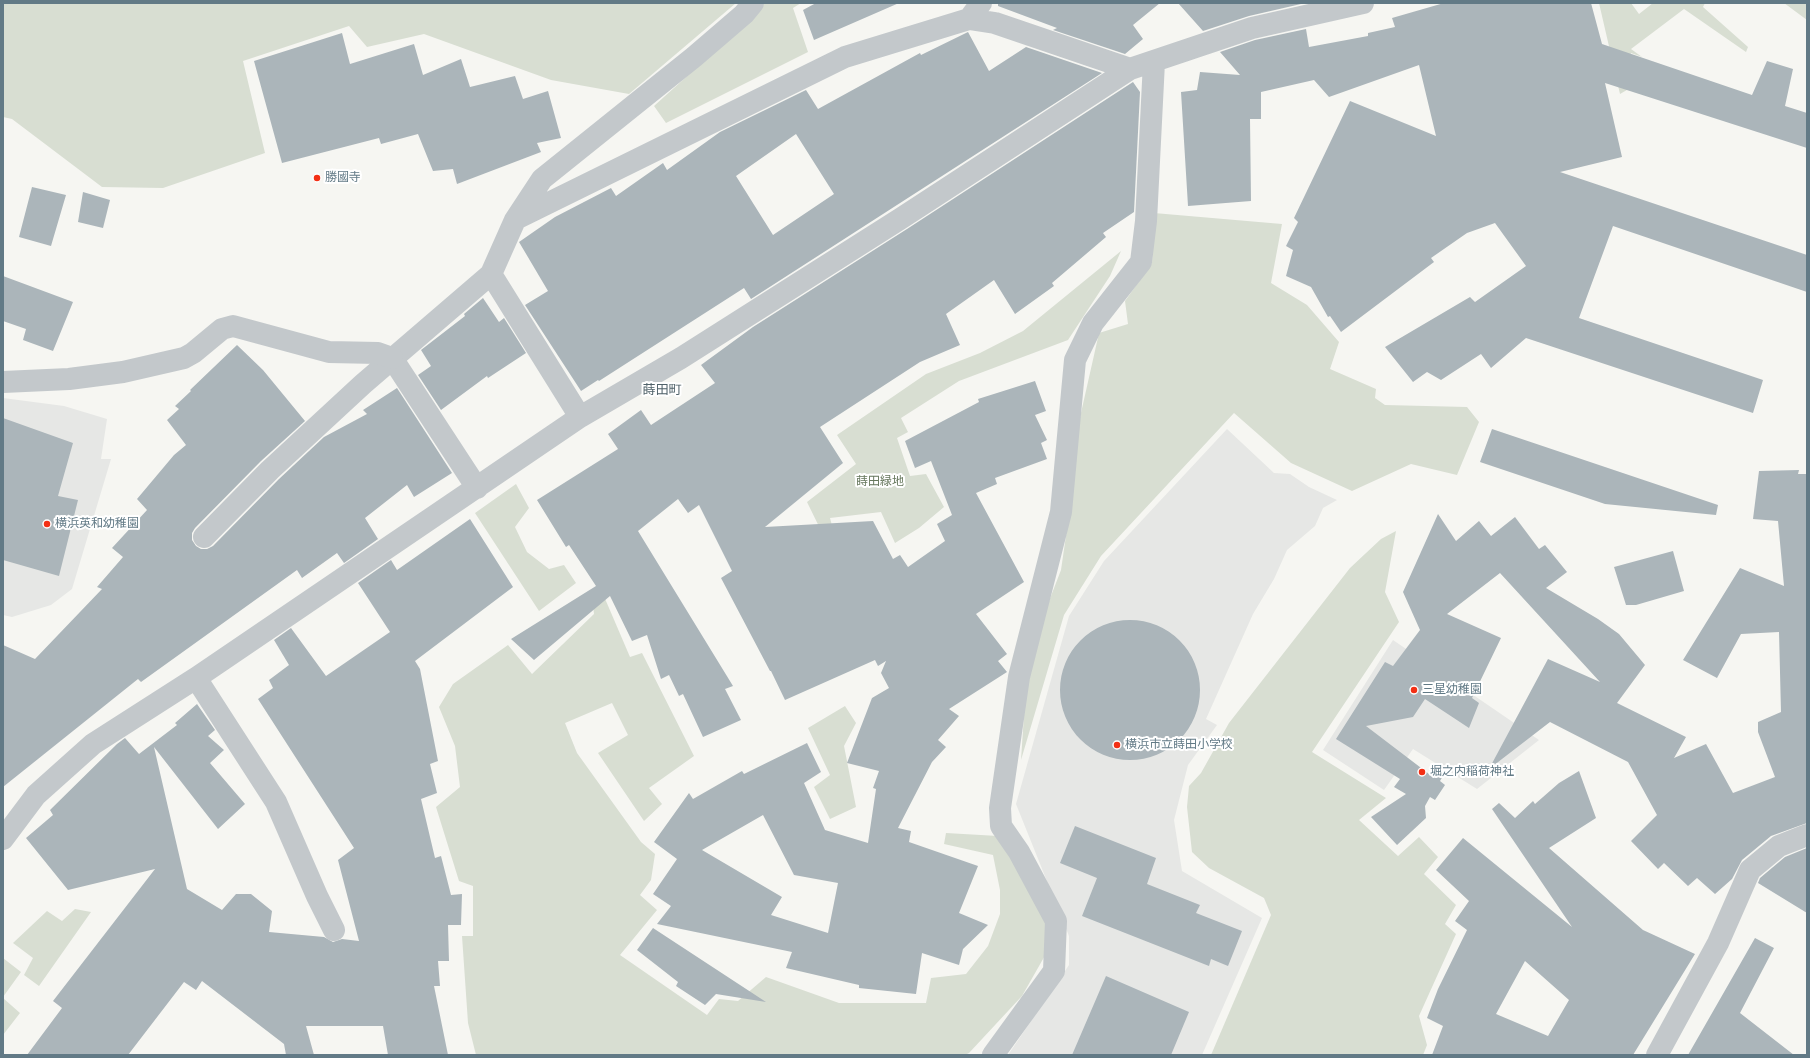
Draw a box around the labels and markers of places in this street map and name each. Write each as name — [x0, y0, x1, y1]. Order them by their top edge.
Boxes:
place label: 勝國寺 — [325, 171, 361, 185]
marker: 勝國寺 — [312, 173, 322, 183]
place label: 横浜英和幼稚園 — [55, 517, 139, 531]
marker: 横浜英和幼稚園 — [42, 519, 52, 529]
place label: 三星幼稚園 — [1422, 683, 1482, 697]
marker: 三星幼稚園 — [1409, 685, 1419, 695]
place label: 横浜市立蒔田小学校 — [1125, 738, 1233, 752]
marker: 横浜市立蒔田小学校 — [1112, 740, 1122, 750]
place label: 堀之内稲荷神社 — [1430, 765, 1514, 779]
marker: 堀之内稲荷神社 — [1417, 767, 1427, 777]

